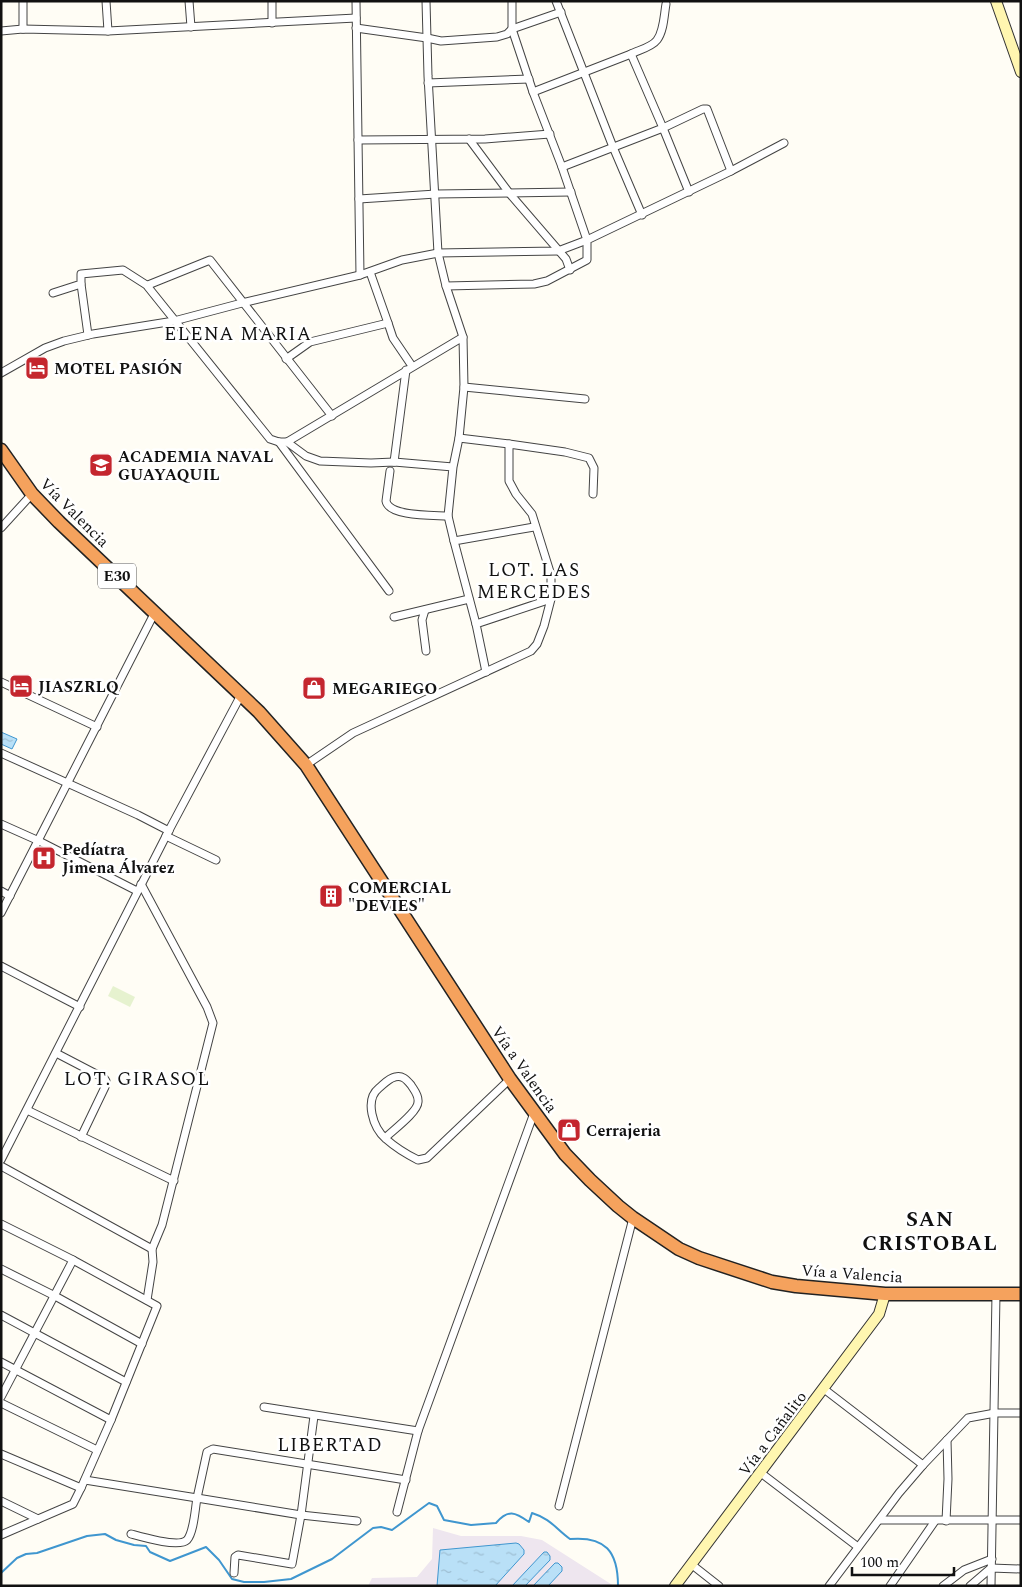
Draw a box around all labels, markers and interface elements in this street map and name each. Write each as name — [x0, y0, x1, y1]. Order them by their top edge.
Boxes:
district label: ELENA MARIA — [164, 320, 312, 349]
hotel icon: MOTEL PASIÓN — [24, 355, 50, 381]
place label: MOTEL PASIÓN — [54, 357, 183, 381]
place label: ACADEMIA NAVAL GUAYAQUIL — [118, 445, 273, 487]
school or university icon: ACADEMIA NAVAL GUAYAQUIL — [88, 452, 114, 478]
street label: Vía Valencia — [34, 473, 115, 553]
district label: LOT. LAS MERCEDES — [477, 556, 591, 607]
road number: E30 — [98, 564, 136, 588]
hotel icon: JIASZRLQ — [8, 673, 34, 699]
place label: JIASZRLQ — [38, 675, 119, 699]
shop icon: MEGARIEGO — [301, 675, 327, 701]
place label: MEGARIEGO — [332, 677, 437, 701]
place label: Pedíatra Jimena Álvarez — [62, 838, 175, 880]
hospital icon: Pedíatra Jimena Álvarez — [31, 845, 57, 871]
place label: COMERCIAL "DEVIES" — [348, 876, 451, 918]
building icon: COMERCIAL "DEVIES" — [318, 883, 344, 909]
street label: Vía a Valencia — [485, 1021, 563, 1118]
district label: LOT. GIRASOL — [64, 1065, 210, 1094]
shop icon: Cerrajeria — [556, 1117, 582, 1143]
place label: Cerrajeria — [586, 1119, 662, 1143]
district label: SAN CRISTOBAL — [862, 1204, 998, 1260]
street label: Vía a Valencia — [800, 1258, 904, 1290]
street label: Vía a Cañalito — [733, 1386, 813, 1481]
district label: LIBERTAD — [277, 1431, 383, 1460]
scale bar — [852, 1544, 954, 1576]
text: 100 m — [860, 1551, 899, 1574]

